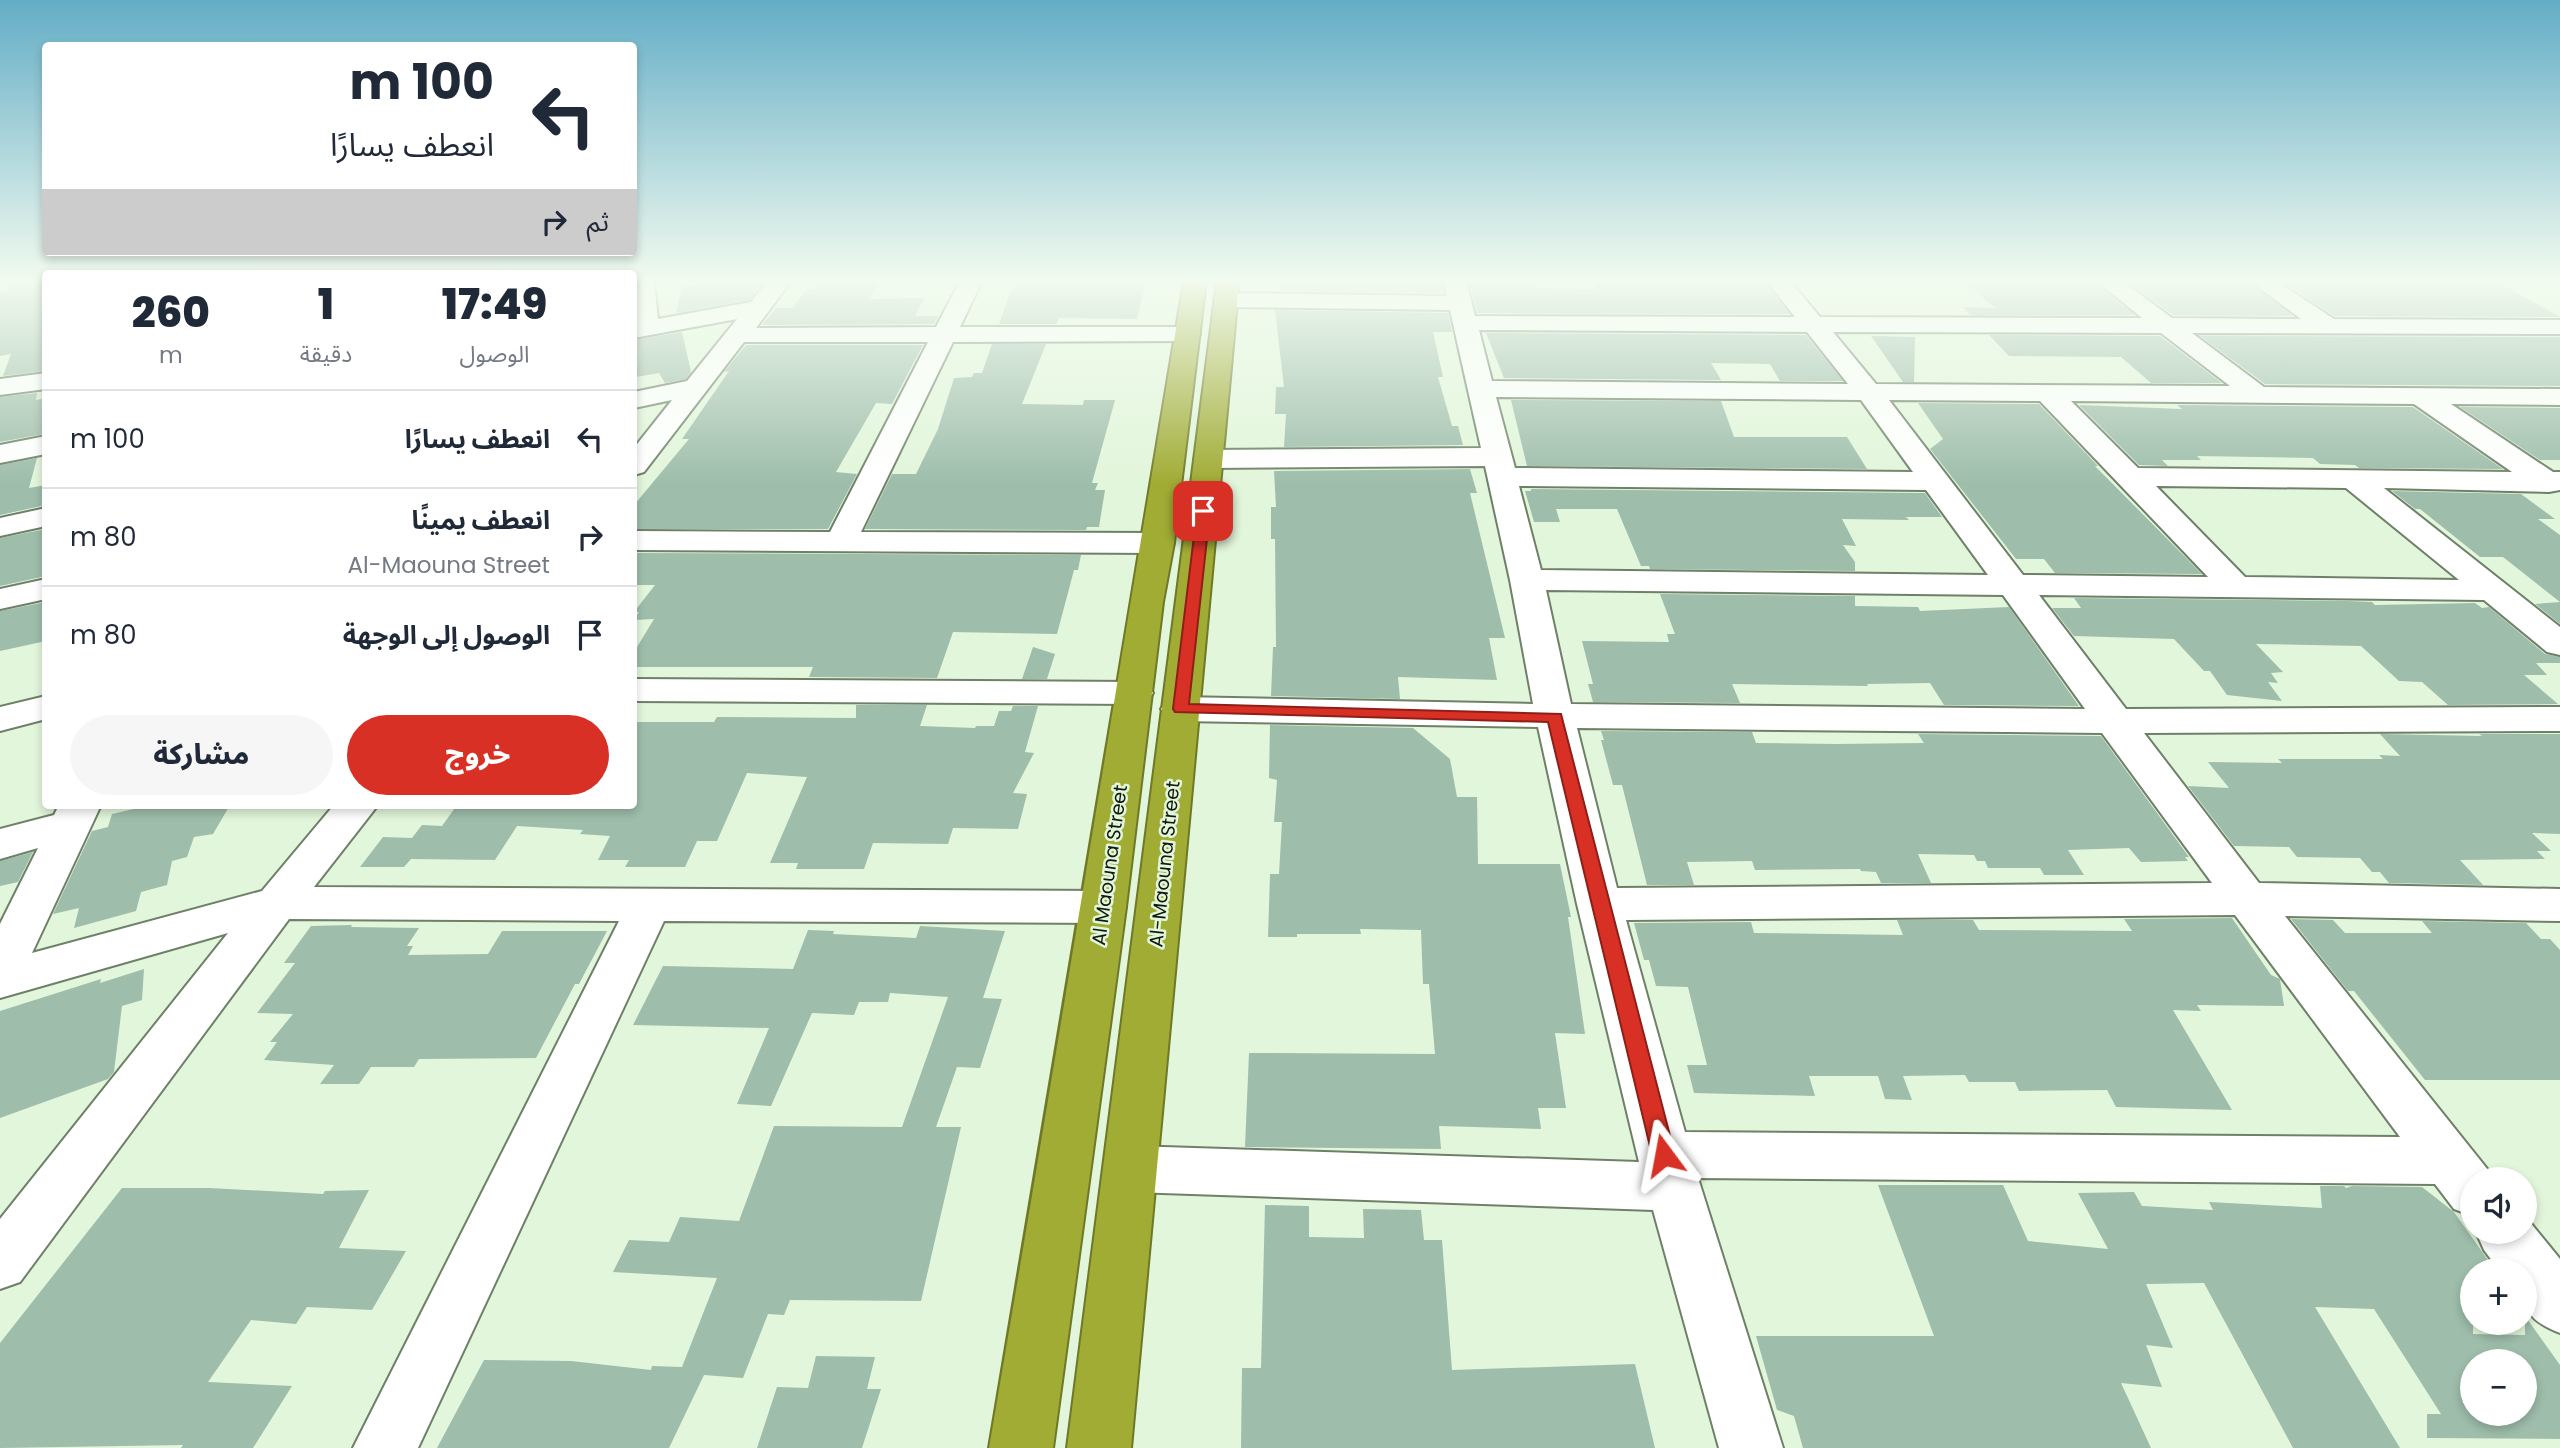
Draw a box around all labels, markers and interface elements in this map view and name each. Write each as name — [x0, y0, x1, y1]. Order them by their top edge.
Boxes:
text: 100 m — [349, 48, 494, 116]
icon: left — [518, 70, 609, 161]
text: انعطف يسارًا — [330, 122, 494, 167]
icon: right — [535, 203, 573, 241]
text: ثم — [587, 204, 609, 240]
text: 1 — [318, 275, 334, 334]
text: 17:49 — [442, 275, 547, 334]
text: 260 — [132, 283, 210, 342]
text: دقيقة — [300, 338, 352, 370]
text: الوصول — [460, 338, 530, 370]
text: m — [159, 339, 183, 371]
icon: left — [571, 420, 609, 458]
text: 100 m — [70, 421, 145, 457]
text: انعطف يسارًا — [405, 421, 550, 457]
pin — [1173, 481, 1233, 541]
icon: arrive — [1184, 492, 1222, 530]
text: انعطف يمينًا — [412, 502, 550, 538]
icon: right — [571, 518, 609, 556]
text: 80 m — [70, 519, 136, 555]
text: Al-Maouna Street — [348, 549, 550, 581]
icon: arrive — [571, 616, 609, 654]
text: 80 m — [70, 617, 136, 653]
text: الوصول إلى الوجهة — [343, 617, 550, 653]
button: مشاركة — [70, 715, 333, 795]
button: خروج — [347, 715, 609, 795]
street label: Al-Maouna Street — [1142, 779, 1187, 949]
street label: Al Maouna Street — [1085, 783, 1134, 947]
position arrow — [1627, 1118, 1701, 1192]
map controls — [2460, 1167, 2537, 1426]
button: sound — [2460, 1167, 2537, 1244]
button: + — [2460, 1258, 2537, 1335]
button: − — [2460, 1349, 2537, 1426]

